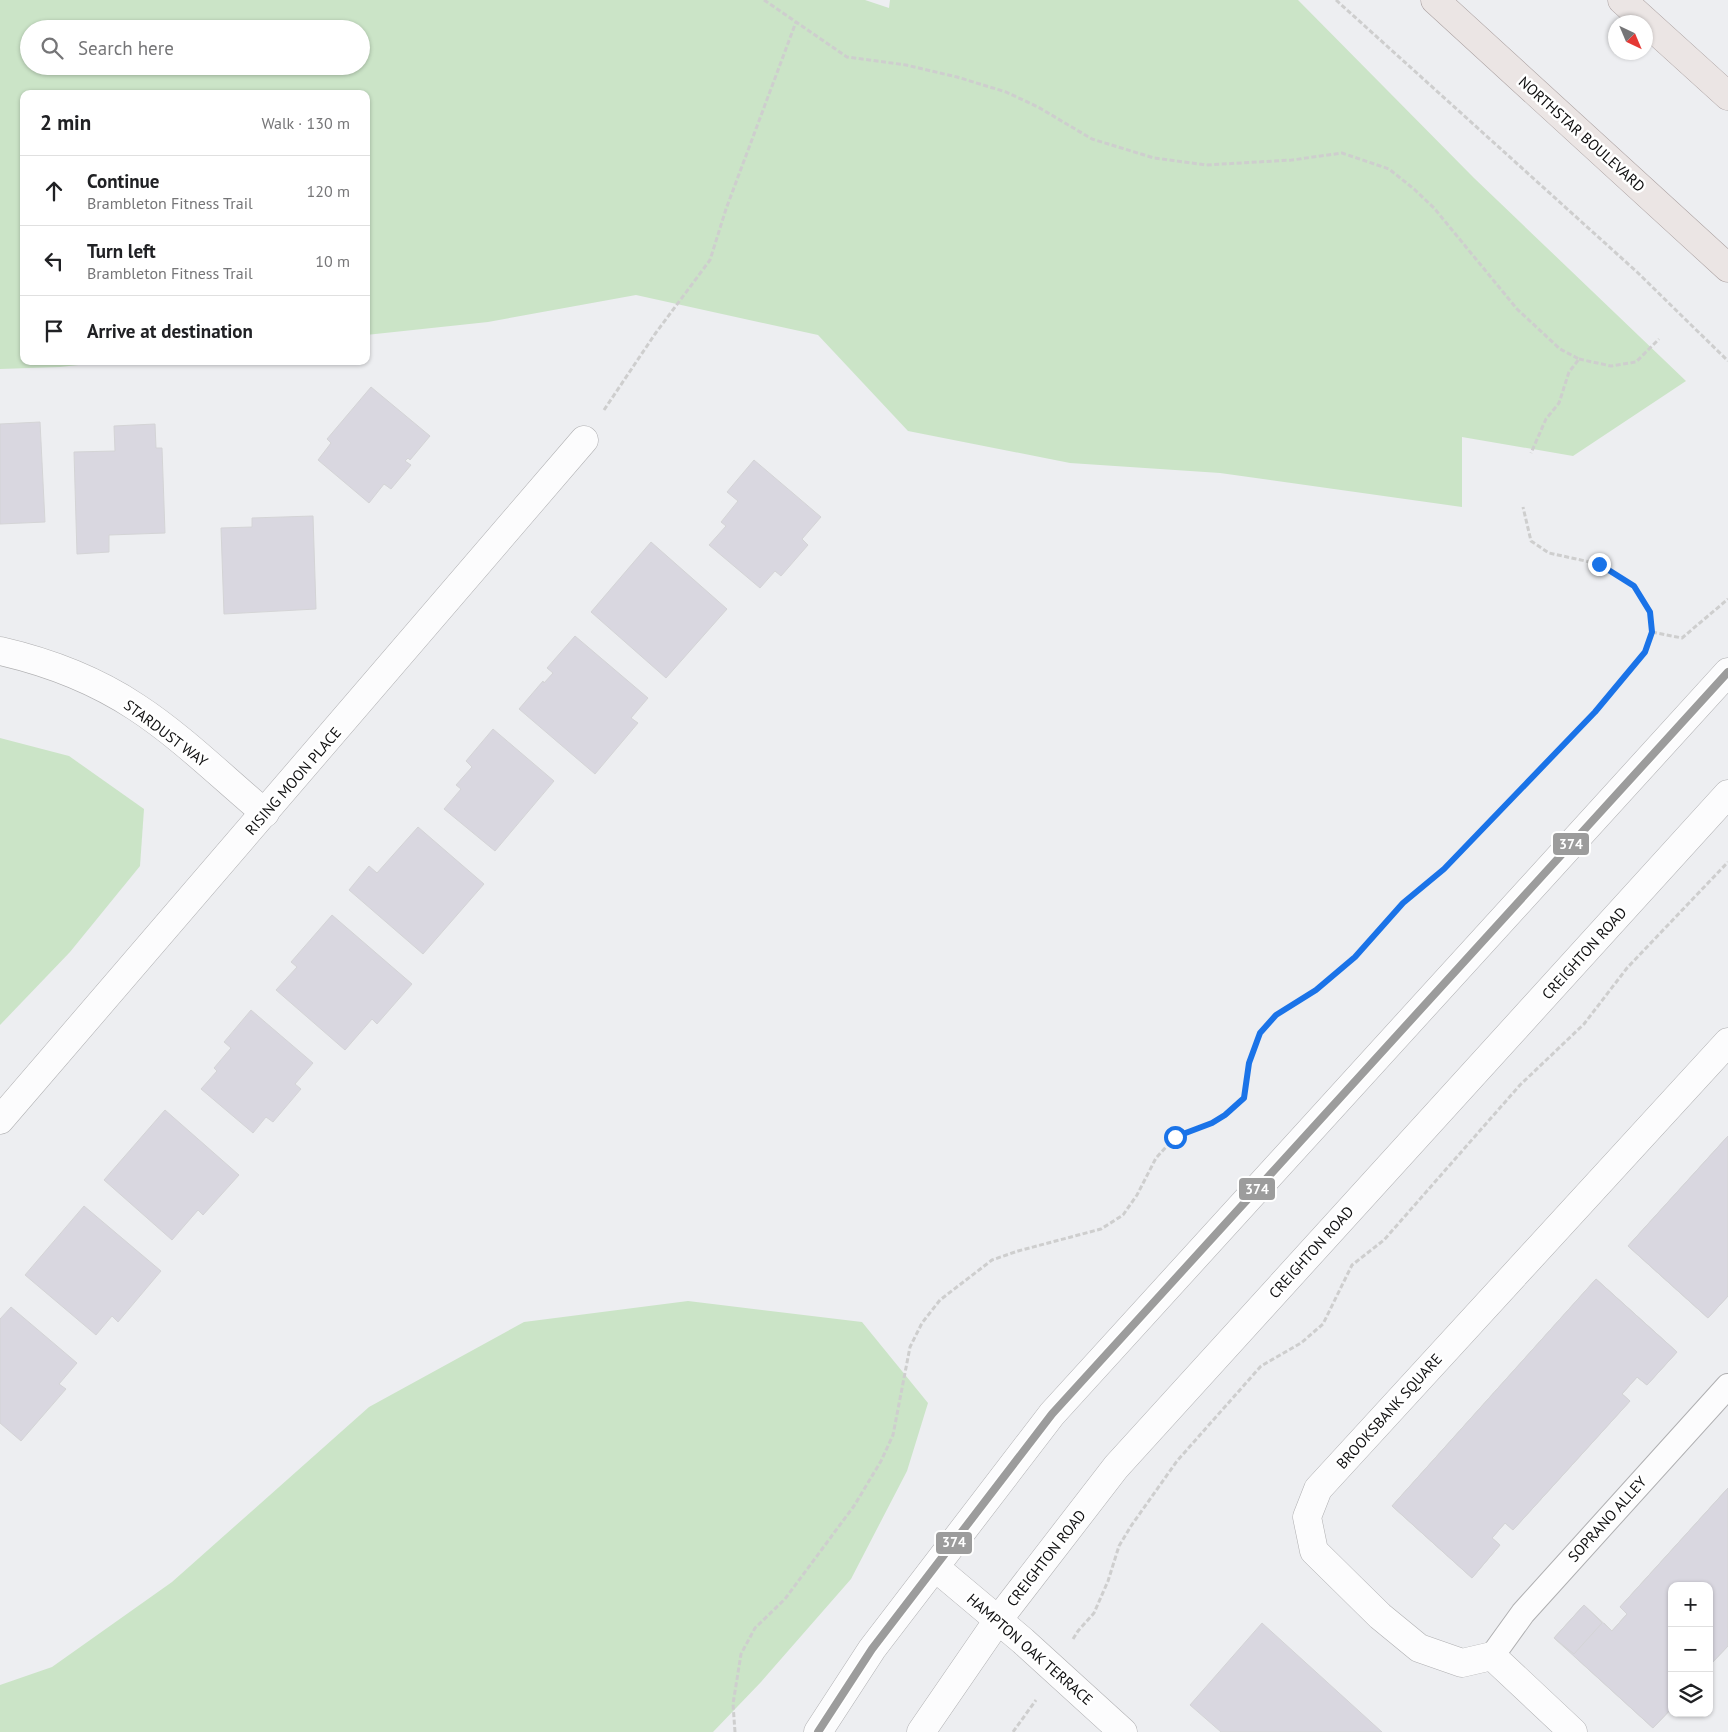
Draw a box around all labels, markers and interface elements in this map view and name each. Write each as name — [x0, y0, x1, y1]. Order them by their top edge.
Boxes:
north arrow — [1608, 15, 1653, 60]
search box — [20, 20, 370, 75]
icon: search — [38, 34, 66, 62]
text: Search here — [78, 36, 174, 60]
street label: NORTHSTAR BOULEVARD — [1515, 72, 1649, 196]
text: 2 min — [40, 109, 91, 136]
text: Walk · 130 m — [261, 113, 350, 133]
text: Continue — [87, 169, 159, 193]
icon: ahead — [40, 177, 68, 205]
text: 120 m — [307, 181, 350, 201]
text: Brambleton Fitness Trail — [87, 193, 253, 213]
text: Turn left — [87, 239, 156, 263]
icon: left — [40, 247, 68, 275]
text: 10 m — [315, 251, 350, 271]
text: Brambleton Fitness Trail — [87, 263, 253, 283]
icon: arrive — [40, 317, 68, 345]
text: Arrive at destination — [87, 319, 253, 343]
route end — [1588, 553, 1611, 576]
street label: STARDUST WAY — [120, 695, 212, 771]
street label: RISING MOON PLACE — [241, 723, 345, 839]
line badge: 374 — [1552, 832, 1590, 856]
text: 374 — [1559, 835, 1583, 853]
street label: CREIGHTON ROAD — [1538, 903, 1630, 1003]
route start — [1164, 1126, 1187, 1149]
line badge: 374 — [1238, 1177, 1276, 1201]
text: 374 — [1245, 1180, 1269, 1198]
street label: CREIGHTON ROAD — [1265, 1202, 1357, 1302]
street label: BROOKSBANK SQUARE — [1332, 1349, 1446, 1473]
street label: SOPRANO ALLEY — [1564, 1472, 1651, 1566]
street label: CREIGHTON ROAD — [1002, 1506, 1090, 1610]
line badge: 374 — [935, 1531, 973, 1555]
text: 374 — [942, 1533, 966, 1551]
map controls — [1668, 1582, 1713, 1717]
button: + — [1668, 1582, 1713, 1627]
street label: HAMPTON OAK TERRACE — [963, 1589, 1097, 1709]
button: − — [1668, 1627, 1713, 1672]
button: layers — [1668, 1672, 1713, 1717]

